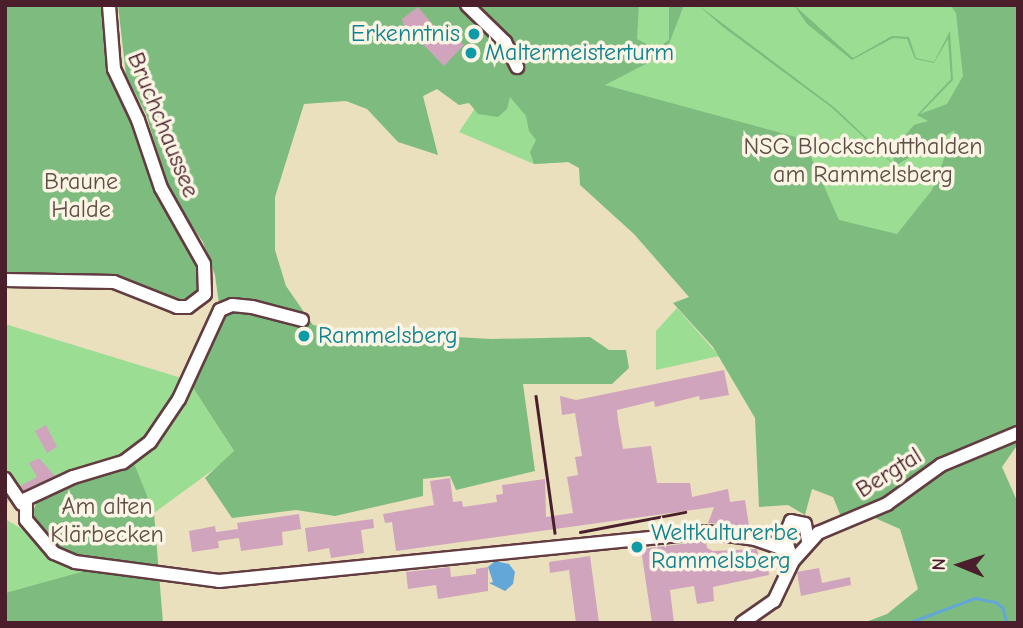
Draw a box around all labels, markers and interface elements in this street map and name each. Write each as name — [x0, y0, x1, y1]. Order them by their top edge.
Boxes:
place label: Erkenntnis — [351, 20, 460, 48]
marker: Erkenntnis — [466, 26, 482, 42]
place label: Maltermeisterturm — [485, 39, 674, 67]
marker: Maltermeisterturm — [463, 45, 479, 61]
street label: Bruchchaussee — [121, 48, 205, 202]
park label: NSG Blockschutthalden am Rammelsberg — [743, 133, 983, 189]
park label: Braune Halde — [44, 168, 118, 224]
place label: Rammelsberg — [318, 322, 458, 350]
marker: Rammelsberg — [296, 328, 312, 344]
street label: Bergtal — [851, 442, 927, 504]
park label: Am alten Klärbecken — [50, 493, 164, 549]
place label: Weltkulturerbe Rammelsberg — [651, 519, 798, 575]
north arrow — [925, 530, 995, 600]
marker: Weltkulturerbe Rammelsberg — [629, 539, 645, 555]
text: N — [928, 558, 950, 571]

